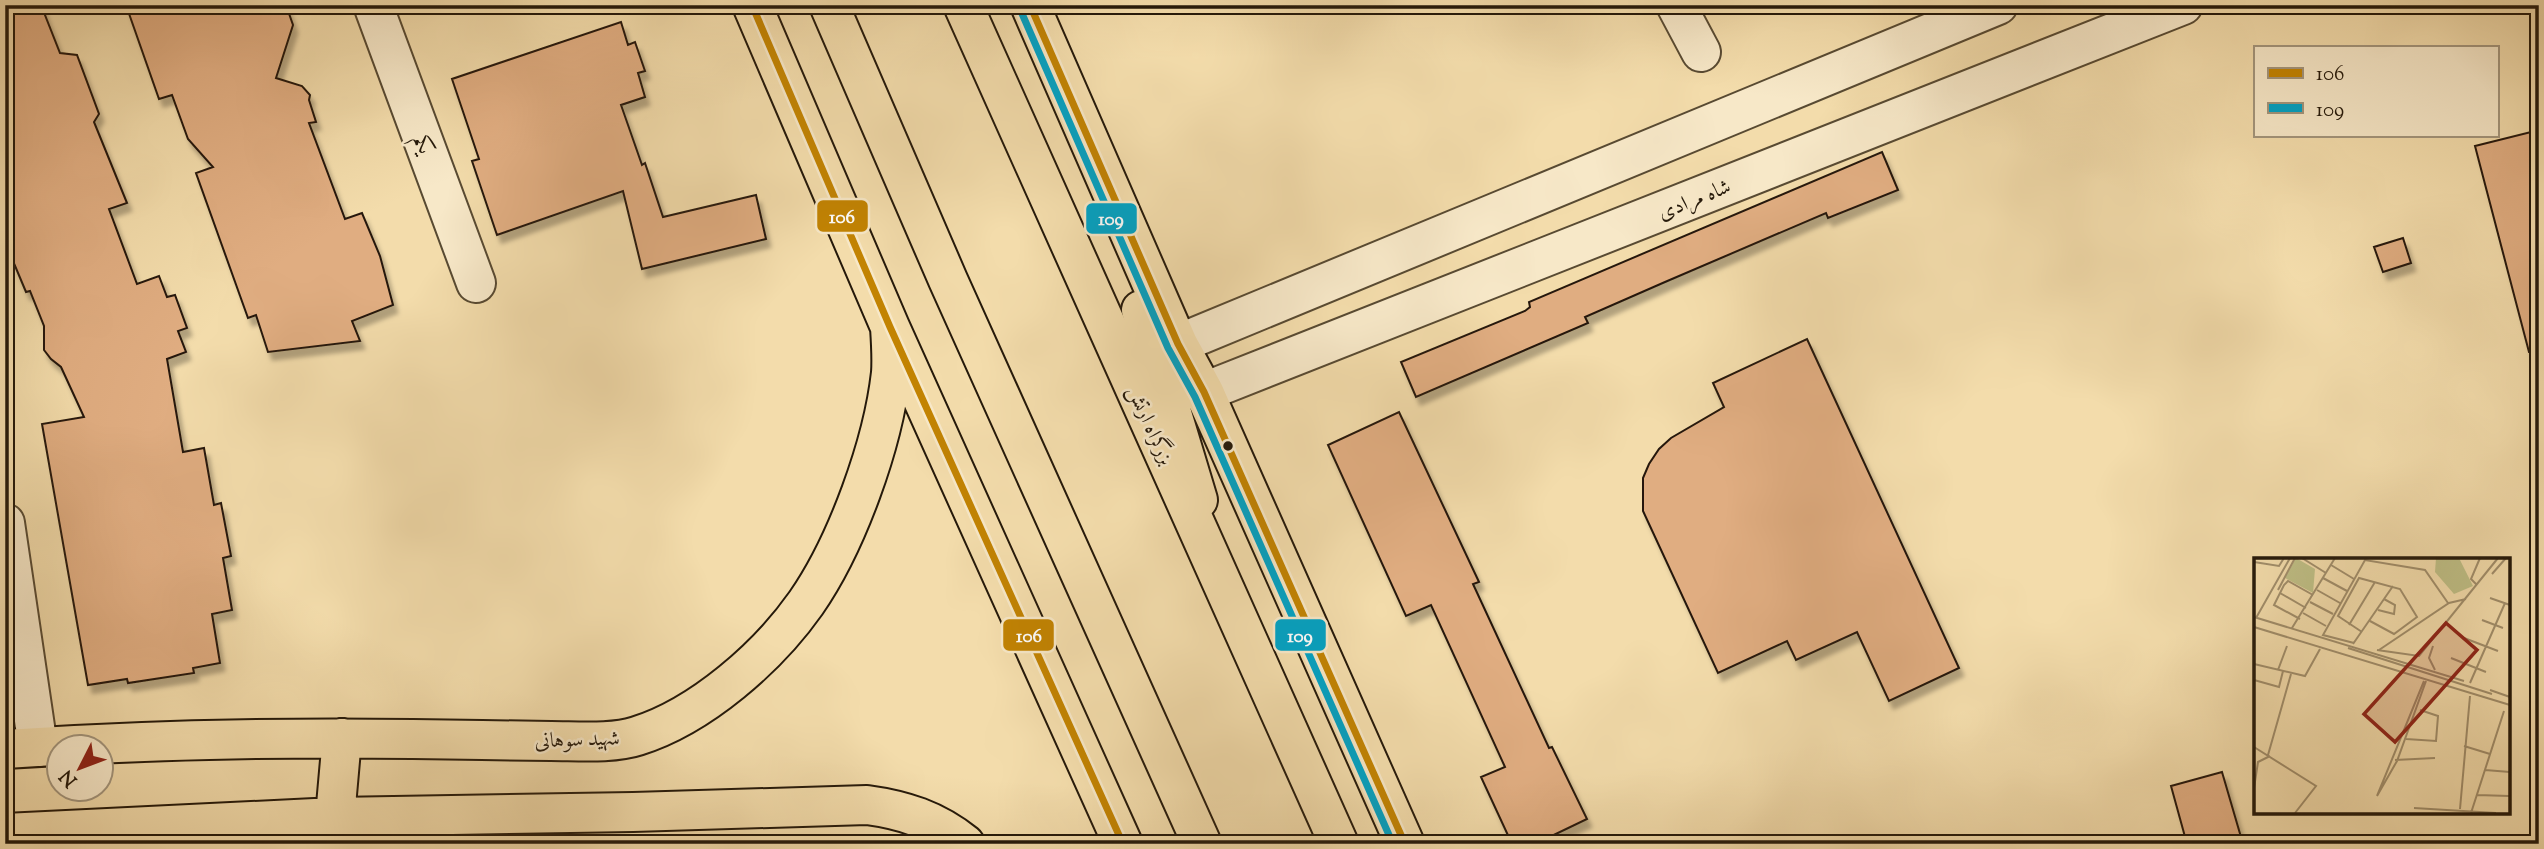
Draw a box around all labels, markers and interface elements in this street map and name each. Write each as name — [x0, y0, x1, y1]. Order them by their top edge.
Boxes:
legend — [2254, 46, 2498, 136]
text: 106 — [2316, 60, 2344, 90]
text: 109 — [2316, 96, 2344, 126]
street label: یکم — [402, 131, 440, 160]
street label: شاه مرادی — [1654, 173, 1736, 229]
line badge: 106 — [816, 199, 869, 233]
line badge: 109 — [1085, 202, 1138, 235]
text: 106 — [829, 205, 855, 232]
text: 109 — [1098, 207, 1124, 234]
street label: بزرگراه ارتش — [1118, 381, 1181, 471]
unlabelled marker — [1221, 439, 1235, 453]
inset map — [2254, 558, 2509, 814]
line badge: 106 — [1002, 618, 1055, 652]
line badge: 109 — [1274, 618, 1327, 652]
text: 106 — [1016, 624, 1042, 651]
text: 109 — [1287, 624, 1313, 651]
street label: شهید سوهانی — [534, 725, 620, 757]
north arrow — [46, 734, 116, 804]
text: N — [54, 763, 84, 792]

